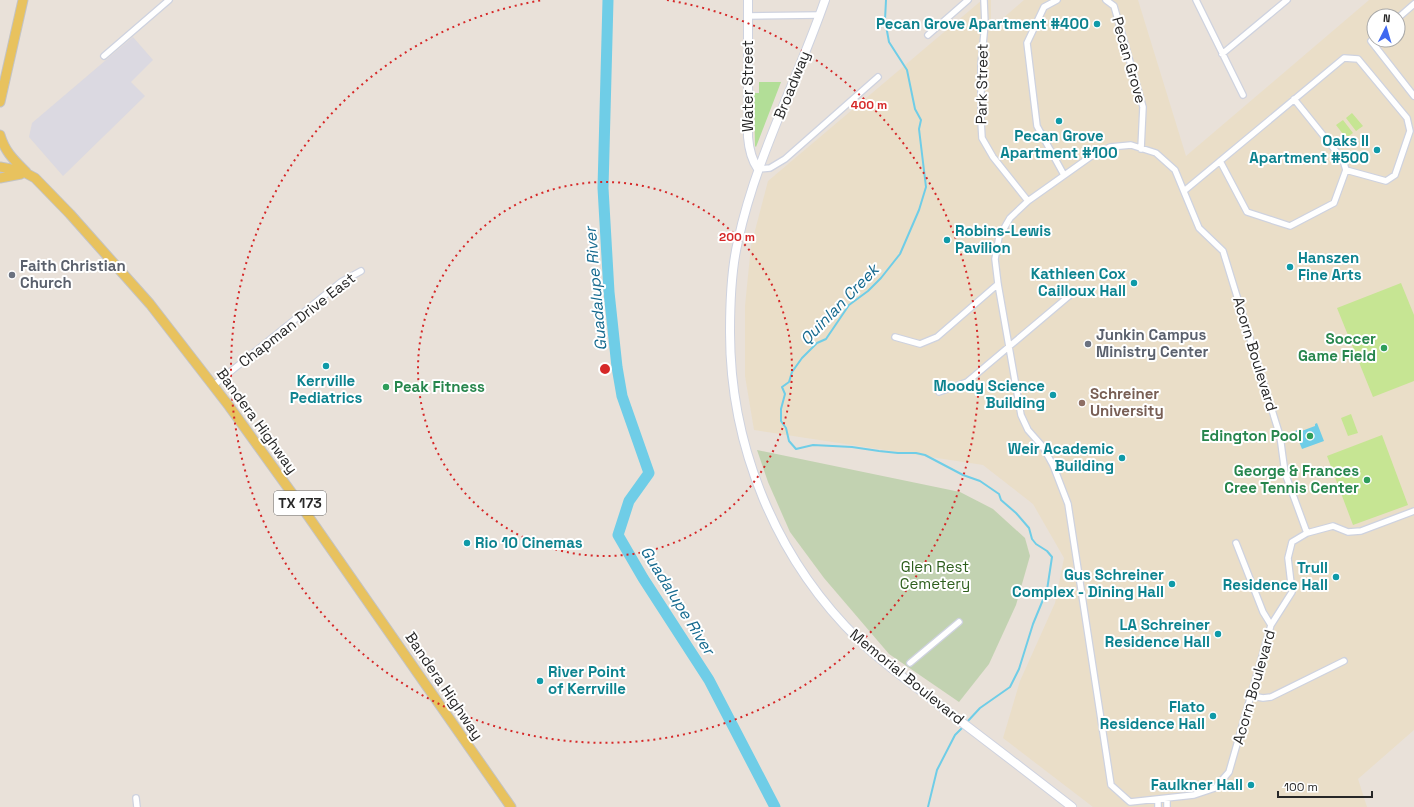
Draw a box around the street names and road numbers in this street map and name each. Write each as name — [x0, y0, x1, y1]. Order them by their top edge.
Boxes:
street label: Pecan Grove — [1108, 14, 1151, 105]
street label: Water Street — [738, 40, 757, 132]
street label: Park Street — [971, 43, 992, 125]
street label: Broadway — [769, 48, 814, 122]
street label: Chapman Drive East — [234, 268, 359, 371]
street label: Acorn Boulevard — [1229, 294, 1282, 413]
street label: Bandera Highway — [213, 364, 302, 477]
road number: TX 173 — [274, 491, 326, 515]
street label: Memorial Boulevard — [846, 625, 968, 729]
street label: Acorn Boulevard — [1228, 627, 1279, 746]
street label: Bandera Highway — [401, 628, 488, 743]

